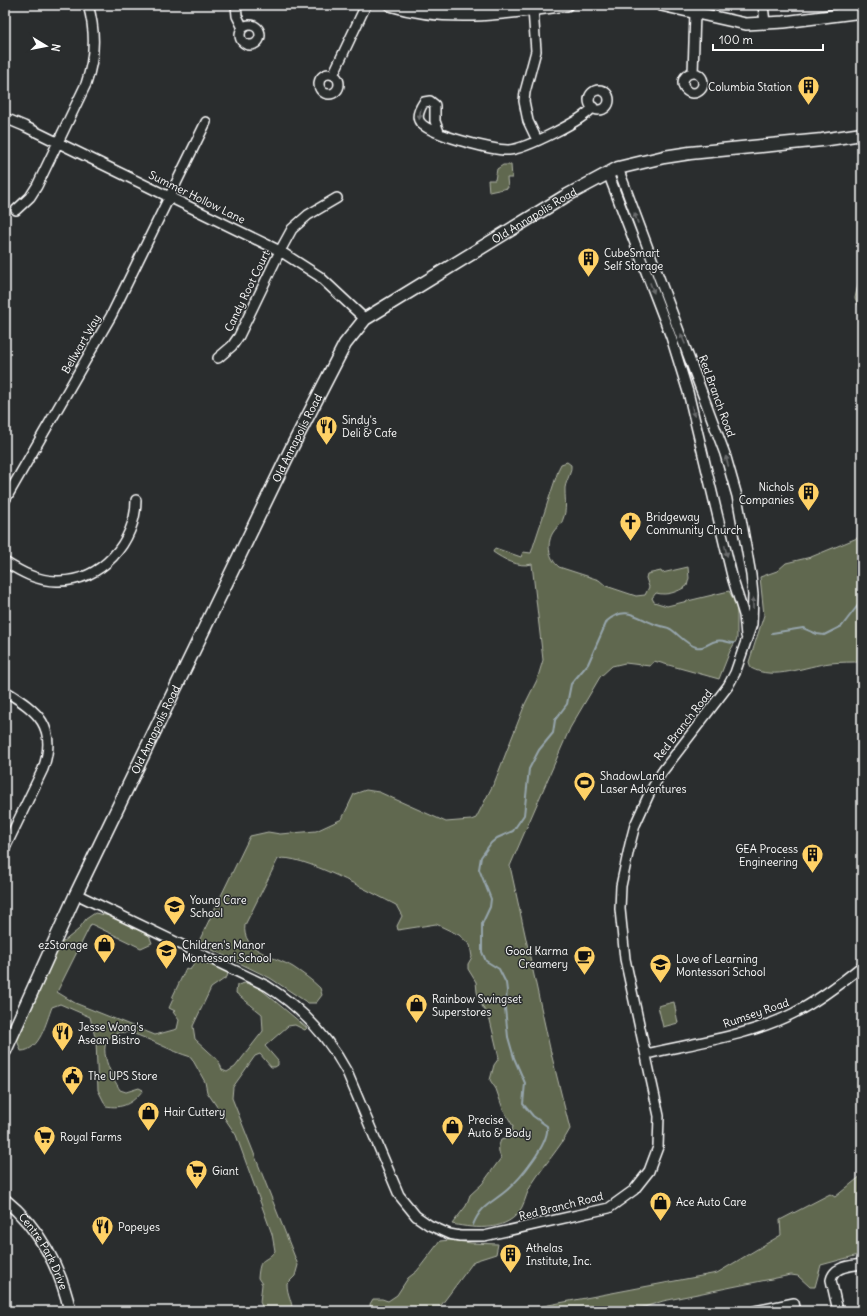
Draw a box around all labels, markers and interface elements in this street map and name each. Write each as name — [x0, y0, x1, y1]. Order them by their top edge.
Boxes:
north arrow — [26, 26, 66, 66]
scale bar — [713, 26, 823, 52]
text: 100 m — [719, 32, 753, 47]
text: N — [48, 43, 63, 53]
building icon: Columbia Station — [795, 74, 821, 107]
place label: Columbia Station — [708, 80, 792, 94]
one-way arrow — [417, 107, 423, 120]
street label: Summer Hollow Lane — [146, 168, 248, 227]
street label: Old Annapolis Road — [489, 184, 580, 247]
one-way arrow — [633, 212, 639, 224]
building icon: CubeSmart Self Storage — [576, 246, 602, 279]
place label: CubeSmart Self Storage — [604, 246, 663, 273]
street label: Candy Root Court — [221, 248, 273, 334]
one-way arrow — [649, 283, 655, 295]
street label: Bellwart Way — [58, 312, 104, 376]
one-way arrow — [679, 333, 685, 345]
street label: Red Branch Road — [696, 353, 739, 439]
street label: Old Annapolis Road — [269, 391, 325, 485]
one-way arrow — [691, 405, 697, 417]
restaurant icon: Sindy's Deli & Cafe — [314, 413, 340, 446]
place label: Sindy's Deli & Cafe — [342, 413, 397, 440]
one-way arrow — [724, 455, 730, 468]
place label: Nichols Companies — [739, 480, 794, 507]
building icon: Nichols Companies — [796, 480, 822, 513]
church icon: Bridgeway Community Church — [618, 510, 644, 543]
place label: Bridgeway Community Church — [646, 510, 743, 537]
one-way arrow — [724, 545, 730, 558]
one-way arrow — [750, 596, 756, 609]
street label: Old Annapolis Road — [128, 682, 183, 776]
street label: Red Branch Road — [651, 686, 715, 763]
sports icon: ShadowLand Laser Adventures — [571, 769, 597, 802]
place label: ShadowLand Laser Adventures — [600, 769, 687, 796]
place label: GEA Process Engineering — [735, 842, 798, 869]
building icon: GEA Process Engineering — [800, 842, 826, 875]
school or university icon: Young Care School — [161, 893, 187, 926]
place label: Young Care School — [190, 893, 247, 920]
shop icon: ezStorage — [91, 932, 117, 965]
place label: ezStorage — [38, 938, 88, 952]
school or university icon: Children's Manor Montessori School — [154, 938, 180, 971]
place label: Children's Manor Montessori School — [182, 938, 271, 965]
place label: Good Karma Creamery — [505, 944, 568, 971]
cafe icon: Good Karma Creamery — [571, 944, 597, 977]
school or university icon: Love of Learning Montessori School — [648, 952, 674, 985]
place label: Love of Learning Montessori School — [676, 952, 765, 979]
shop icon: Rainbow Swingset Superstores — [403, 992, 429, 1025]
place label: Rainbow Swingset Superstores — [432, 992, 522, 1019]
street label: Rumsey Road — [721, 995, 791, 1031]
restaurant icon: Jesse Wong's Asean Bistro — [50, 1020, 76, 1053]
place label: Jesse Wong's Asean Bistro — [78, 1020, 143, 1047]
public building icon: The UPS Store — [59, 1063, 85, 1096]
place label: The UPS Store — [88, 1069, 157, 1083]
shop icon: Hair Cuttery — [136, 1099, 162, 1132]
place label: Hair Cuttery — [164, 1105, 225, 1119]
shop icon: Precise Auto & Body — [440, 1113, 466, 1146]
place label: Precise Auto & Body — [468, 1113, 531, 1140]
supermarket icon: Royal Farms — [32, 1124, 58, 1157]
place label: Royal Farms — [60, 1130, 122, 1144]
supermarket icon: Giant — [184, 1158, 210, 1191]
place label: Giant — [212, 1164, 239, 1178]
street label: Red Branch Road — [517, 1189, 605, 1223]
shop icon: Ace Auto Care — [648, 1189, 674, 1222]
place label: Ace Auto Care — [676, 1195, 747, 1209]
street label: Centre Park Drive — [16, 1210, 71, 1292]
restaurant icon: Popeyes — [90, 1214, 116, 1247]
place label: Popeyes — [118, 1220, 160, 1234]
building icon: Athelas Institute, Inc. — [498, 1241, 524, 1274]
place label: Athelas Institute, Inc. — [526, 1241, 592, 1268]

